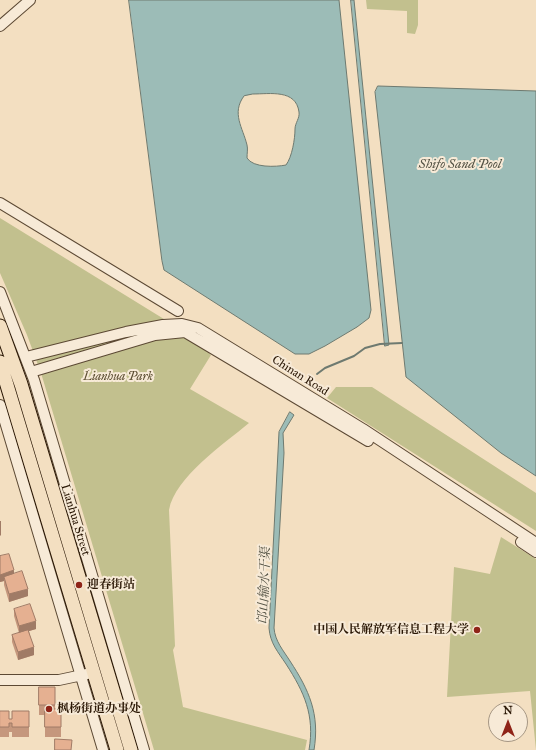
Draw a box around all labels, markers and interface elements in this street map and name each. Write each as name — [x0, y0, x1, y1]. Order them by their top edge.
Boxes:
water label: Shifo Sand Pool — [419, 157, 501, 173]
street label: Chinan Road — [269, 353, 331, 399]
park label: Lianhua Park — [83, 370, 153, 384]
street label: Lianhua Street — [57, 482, 93, 558]
water label: 邙山输水干渠 — [256, 547, 274, 625]
place label: 迎春街站 — [87, 578, 135, 592]
marker: 迎春街站 — [74, 580, 84, 590]
place label: 中国人民解放军信息工程大学 — [313, 623, 469, 637]
marker: 中国人民解放军信息工程大学 — [472, 625, 482, 635]
place label: 枫杨街道办事处 — [57, 702, 141, 716]
north arrow — [488, 702, 528, 742]
marker: 枫杨街道办事处 — [44, 704, 54, 714]
text: N — [503, 704, 513, 717]

